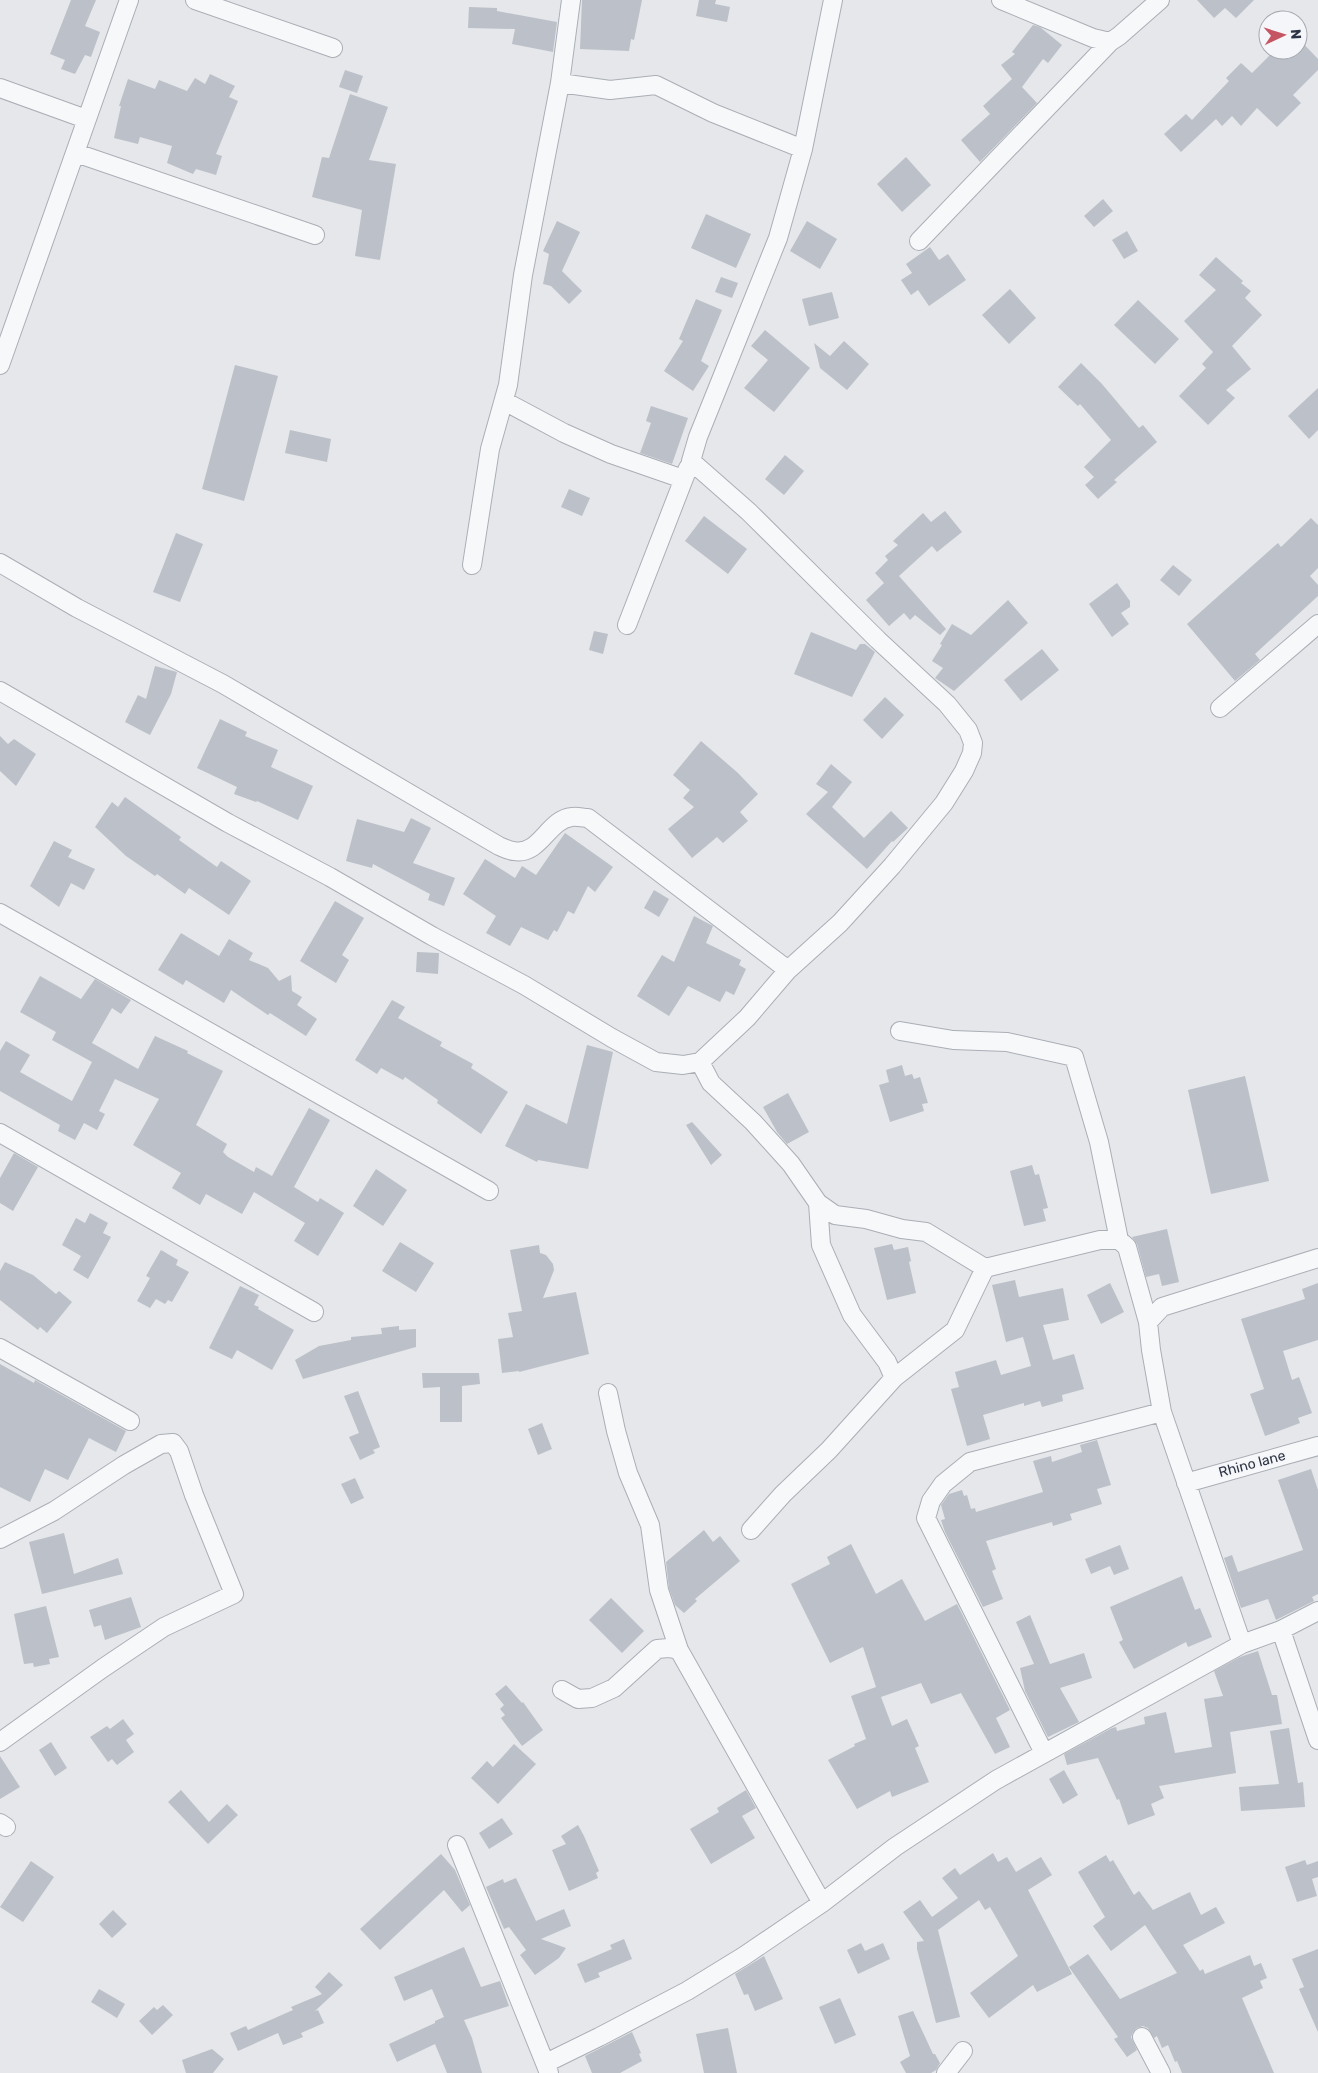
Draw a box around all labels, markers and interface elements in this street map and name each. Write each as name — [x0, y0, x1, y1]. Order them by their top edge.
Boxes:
north arrow — [1258, 10, 1308, 60]
text: N — [1287, 29, 1304, 40]
street label: Rhino lane — [1217, 1447, 1287, 1481]

